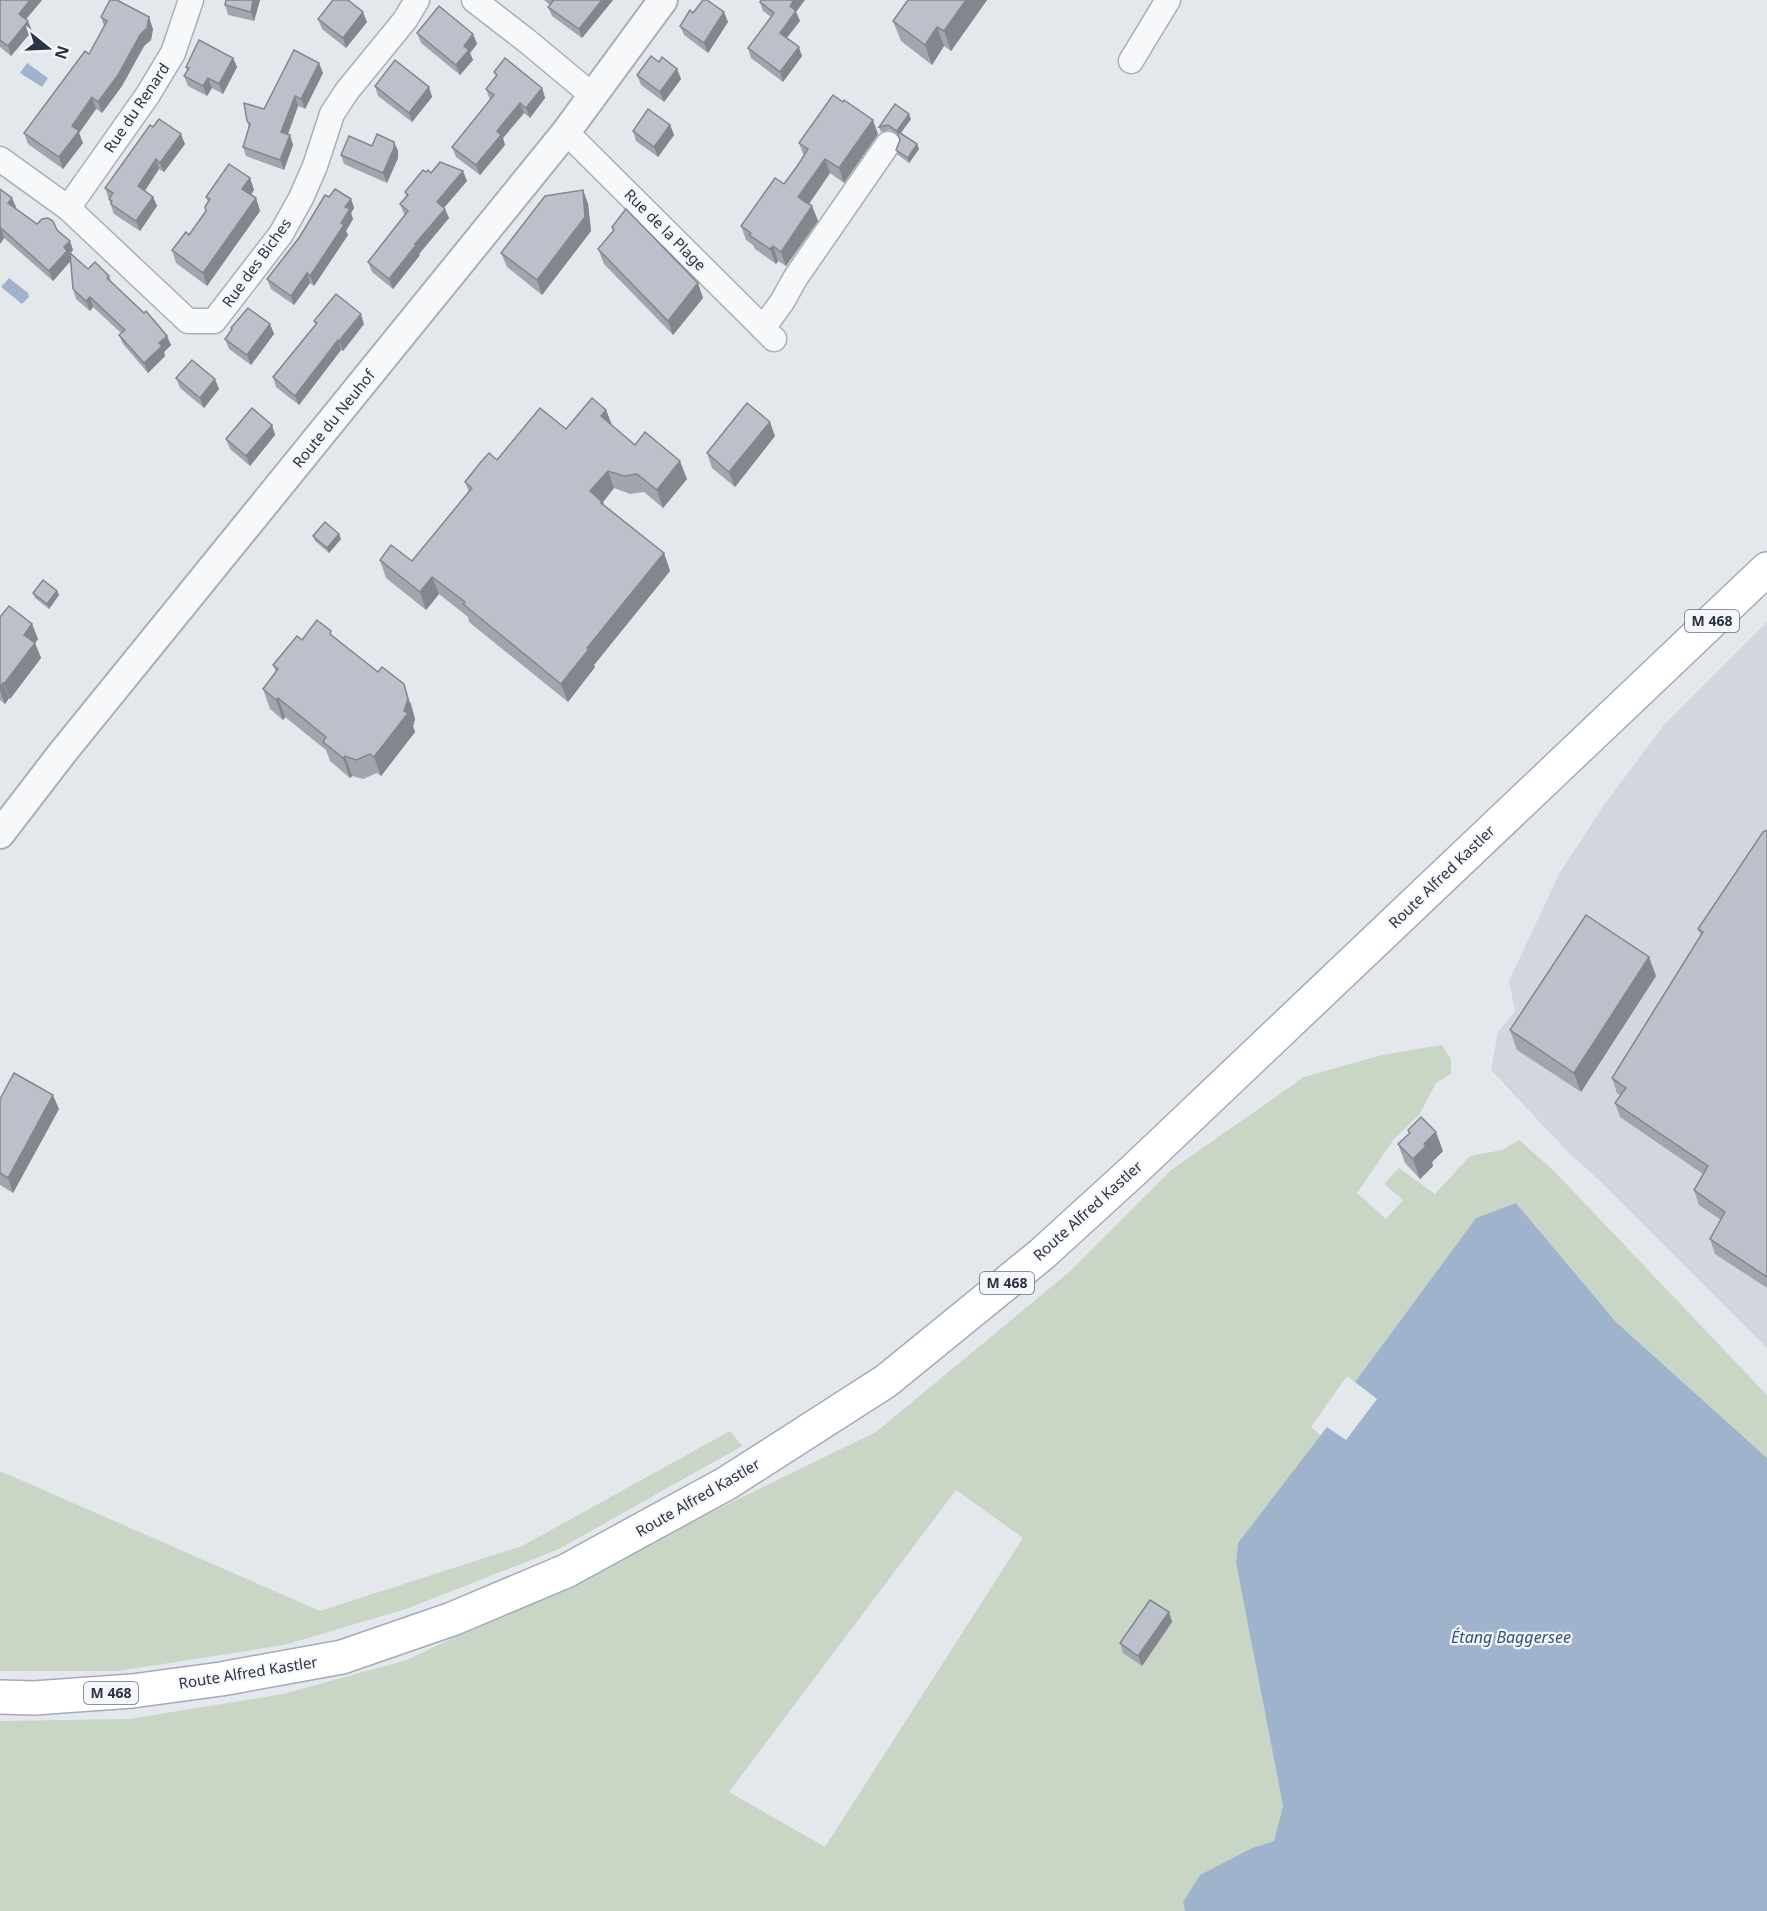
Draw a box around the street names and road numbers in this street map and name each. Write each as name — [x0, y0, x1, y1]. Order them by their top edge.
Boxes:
street label: Rue du Renard — [99, 59, 174, 156]
street label: Rue de la Plage — [621, 184, 711, 274]
street label: Rue des Biches — [217, 214, 295, 311]
street label: Route du Neuhof — [288, 365, 379, 471]
road number: M 468 — [1685, 610, 1739, 632]
street label: Route Alfred Kastler — [1384, 820, 1499, 932]
street label: Route Alfred Kastler — [1028, 1156, 1146, 1265]
road number: M 468 — [980, 1272, 1034, 1294]
street label: Route Alfred Kastler — [632, 1453, 763, 1541]
street label: Route Alfred Kastler — [177, 1651, 319, 1693]
road number: M 468 — [84, 1682, 138, 1704]

